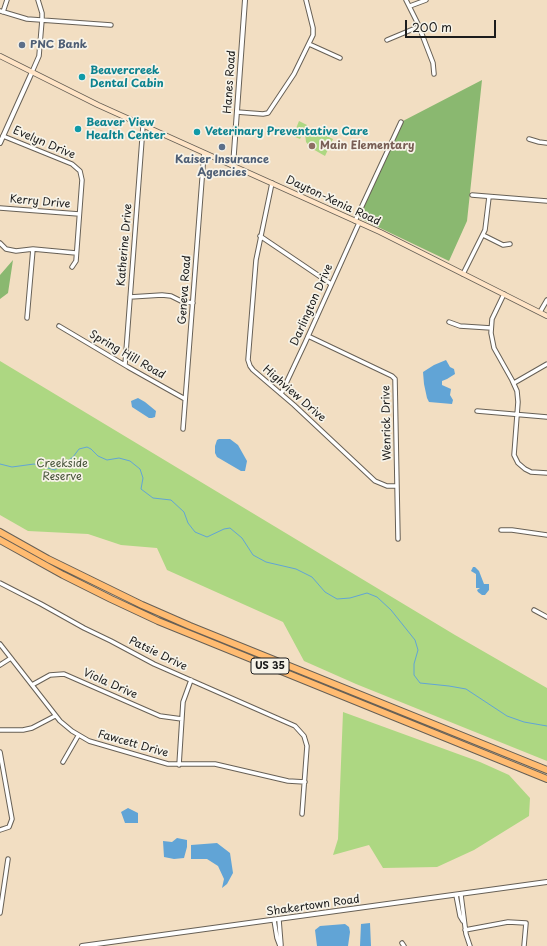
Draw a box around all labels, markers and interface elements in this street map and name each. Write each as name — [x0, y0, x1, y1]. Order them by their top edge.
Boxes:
scale bar — [407, 12, 498, 38]
text: 200 m — [412, 18, 452, 36]
place label: PNC Bank — [30, 38, 87, 52]
marker: PNC Bank — [17, 40, 27, 50]
street label: Hanes Road — [221, 50, 239, 114]
place label: Beavercreek Dental Cabin — [90, 64, 164, 90]
marker: Beavercreek Dental Cabin — [77, 72, 87, 82]
place label: Beaver View Health Center — [86, 116, 165, 142]
street label: Evelyn Drive — [11, 124, 77, 162]
marker: Beaver View Health Center — [73, 124, 83, 134]
place label: Veterinary Preventative Care — [205, 125, 368, 139]
marker: Veterinary Preventative Care — [192, 127, 202, 137]
place label: Main Elementary — [320, 139, 414, 153]
marker: Main Elementary — [307, 141, 317, 151]
marker: Kaiser Insurance Agencies — [217, 142, 227, 152]
place label: Kaiser Insurance Agencies — [175, 153, 269, 179]
street label: Dayton-Xenia Road — [284, 173, 382, 229]
street label: Kerry Drive — [9, 193, 71, 211]
street label: Katherine Drive — [115, 203, 135, 287]
street label: Geneva Road — [176, 255, 194, 325]
street label: Darlington Drive — [288, 262, 336, 348]
street label: Spring Hill Road — [87, 328, 167, 382]
street label: Highview Drive — [260, 363, 328, 425]
street label: Wenrick Drive — [380, 385, 394, 461]
park label: Creekside Reserve — [36, 457, 88, 483]
street label: Patsie Drive — [127, 634, 189, 674]
road number: US 35 — [251, 658, 289, 674]
street label: Viola Drive — [81, 666, 139, 702]
street label: Fawcett Drive — [96, 728, 170, 760]
street label: Shakertown Road — [265, 893, 361, 919]

